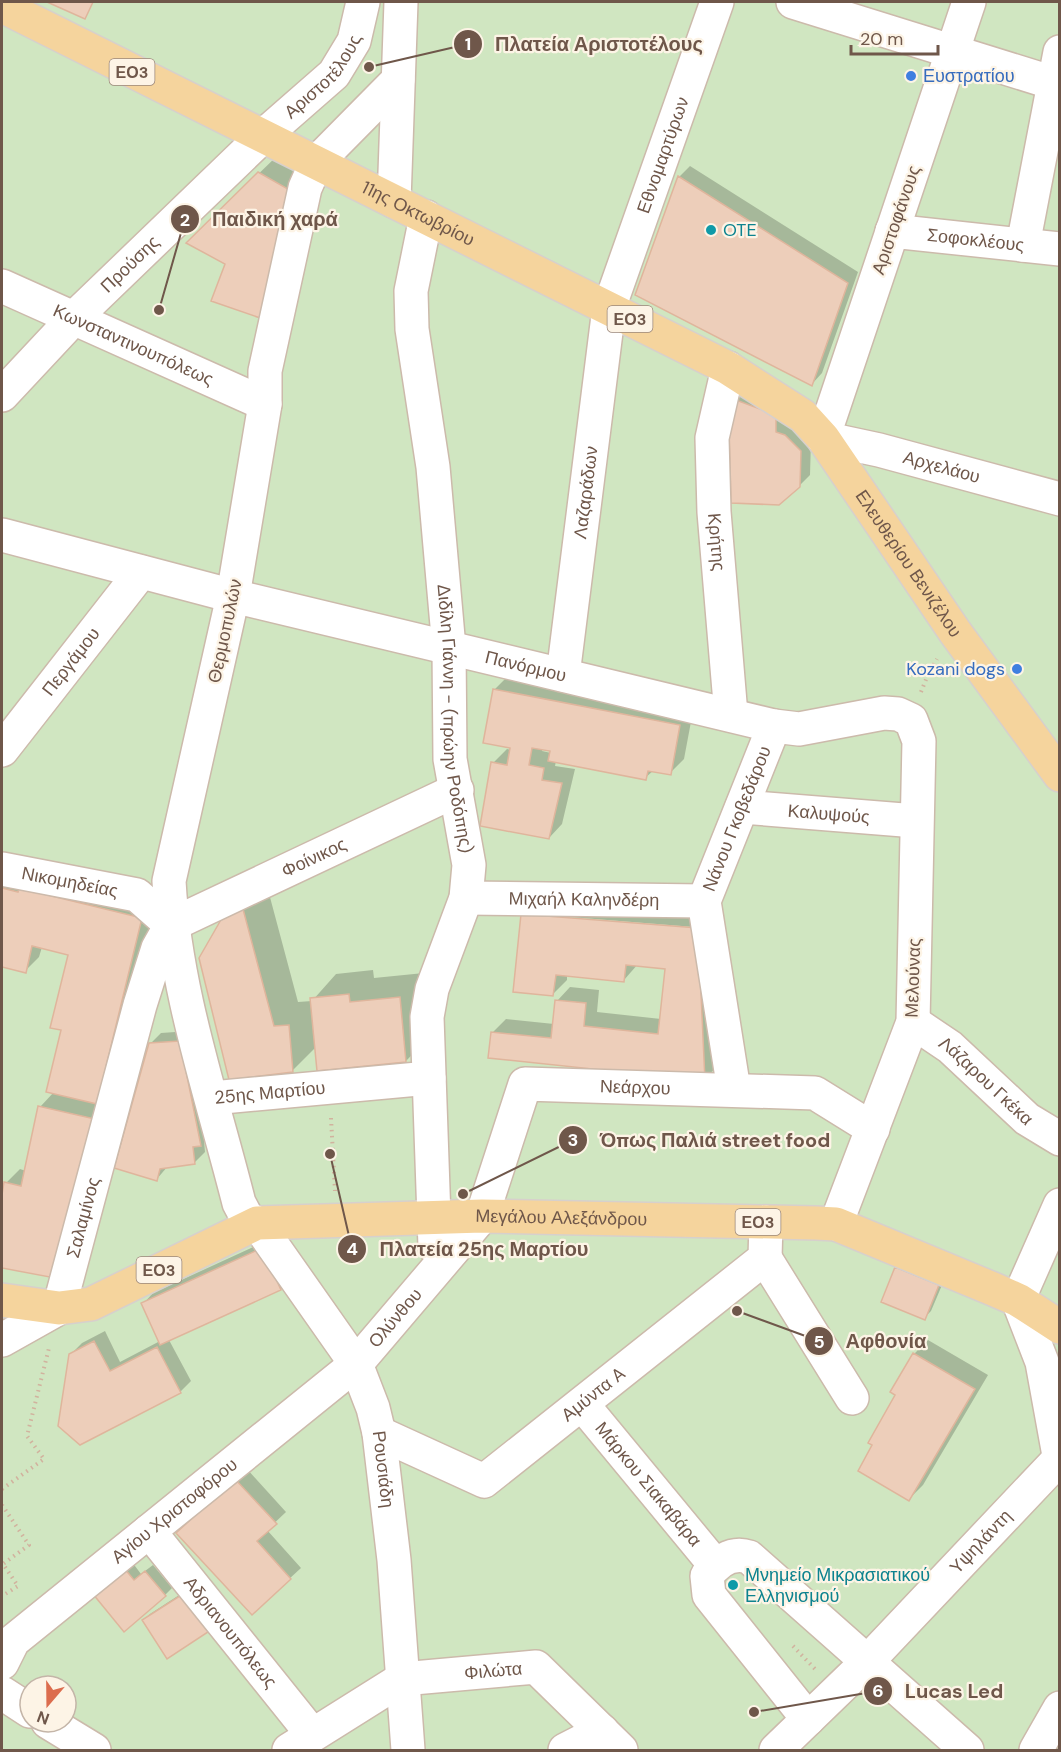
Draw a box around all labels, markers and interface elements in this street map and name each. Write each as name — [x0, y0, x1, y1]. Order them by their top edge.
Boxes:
scale bar — [851, 18, 938, 56]
callout: Πλατεία Αριστοτέλους — [453, 25, 715, 63]
text: 20 m — [860, 27, 903, 51]
text: Πλατεία Αριστοτέλους — [495, 31, 703, 57]
text: 1 — [465, 32, 471, 56]
street label: Αριστοτέλους — [279, 33, 367, 124]
road number: ΕΟ3 — [110, 59, 154, 85]
place label: Ευστρατίου — [923, 64, 1015, 88]
marker: Ευστρατίου — [904, 69, 918, 83]
street label: Εθνομαρτύρων — [631, 94, 695, 217]
street label: Αριστοφάνους — [866, 162, 926, 278]
street label: 11ης Οκτωβρίου — [358, 175, 479, 252]
callout: Παιδική χαρά — [170, 200, 350, 238]
text: Παιδική χαρά — [212, 206, 339, 232]
text: 2 — [180, 208, 190, 232]
place label: OTE — [723, 218, 757, 242]
marker: OTE — [704, 223, 718, 237]
street label: Σοφοκλέους — [926, 223, 1026, 257]
street label: Προύσης — [95, 230, 165, 298]
street label: Κωνσταντινουπόλεως — [49, 299, 218, 391]
road number: ΕΟ3 — [608, 306, 652, 332]
street label: Λαζαράδων — [568, 445, 604, 540]
street label: Αρχελάου — [901, 445, 983, 489]
street label: Ελευθερίου Βενιζέλου — [850, 485, 967, 642]
street label: Κρήτης — [702, 512, 731, 572]
street label: Θερμοπυλών — [202, 577, 248, 685]
street label: Διδίλη Γιάννη - (πρώην Ροδόπης) — [431, 583, 479, 855]
street label: Περγάμου — [37, 622, 105, 701]
street label: Πανόρμου — [483, 645, 569, 688]
place label: Kozani dogs — [906, 657, 1005, 681]
marker: Kozani dogs — [1010, 662, 1024, 676]
street label: Νάνου Γκοβεδάρου — [697, 742, 777, 895]
street label: Καλυψούς — [787, 799, 871, 829]
street label: Φοίνικος — [278, 832, 350, 883]
street label: Νικομηδείας — [20, 861, 120, 903]
street label: Μιχαήλ Καληνδέρη — [508, 887, 660, 912]
street label: Μελούνας — [900, 937, 926, 1018]
street label: Λάζαρου Γκέκα — [934, 1031, 1038, 1131]
street label: Νεάρχου — [600, 1074, 671, 1101]
street label: 25ης Μαρτίου — [213, 1076, 326, 1110]
callout: Όπως Παλιά street food — [558, 1121, 843, 1159]
text: Όπως Παλιά street food — [599, 1127, 830, 1153]
text: 3 — [568, 1128, 578, 1152]
street label: Σαλαμίνος — [61, 1174, 106, 1261]
street label: Μεγάλου Αλεξάνδρου — [475, 1204, 648, 1231]
road number: ΕΟ3 — [736, 1209, 780, 1235]
callout: Πλατεία 25ης Μαρτίου — [337, 1230, 600, 1268]
text: Πλατεία 25ης Μαρτίου — [380, 1236, 589, 1262]
text: 4 — [346, 1237, 358, 1261]
road number: ΕΟ3 — [136, 1257, 182, 1283]
street label: Ολύνθου — [363, 1283, 427, 1353]
callout: Αφθονία — [804, 1322, 938, 1360]
text: Αφθονία — [846, 1328, 927, 1354]
text: 5 — [813, 1330, 825, 1354]
street label: Αμύντα A — [556, 1361, 630, 1427]
street label: Μάρκου Σιακαβάρα — [590, 1417, 707, 1552]
street label: Ρουσιάδη — [367, 1429, 400, 1509]
street label: Αγίου Χριστοφόρου — [106, 1453, 242, 1569]
street label: Υψηλάντη — [944, 1504, 1017, 1579]
place label: Μνημείο Μικρασιατικού Ελληνισμού — [745, 1563, 930, 1608]
street label: Αδριανουπόλεως — [178, 1572, 283, 1693]
marker: Μνημείο Μικρασιατικού Ελληνισμού — [726, 1578, 740, 1592]
street label: Φιλώτα — [463, 1656, 523, 1685]
callout: Lucas Led — [863, 1672, 1016, 1710]
north arrow — [18, 1674, 78, 1734]
text: Lucas Led — [905, 1678, 1003, 1704]
text: 6 — [872, 1679, 884, 1703]
text: N — [34, 1706, 52, 1729]

